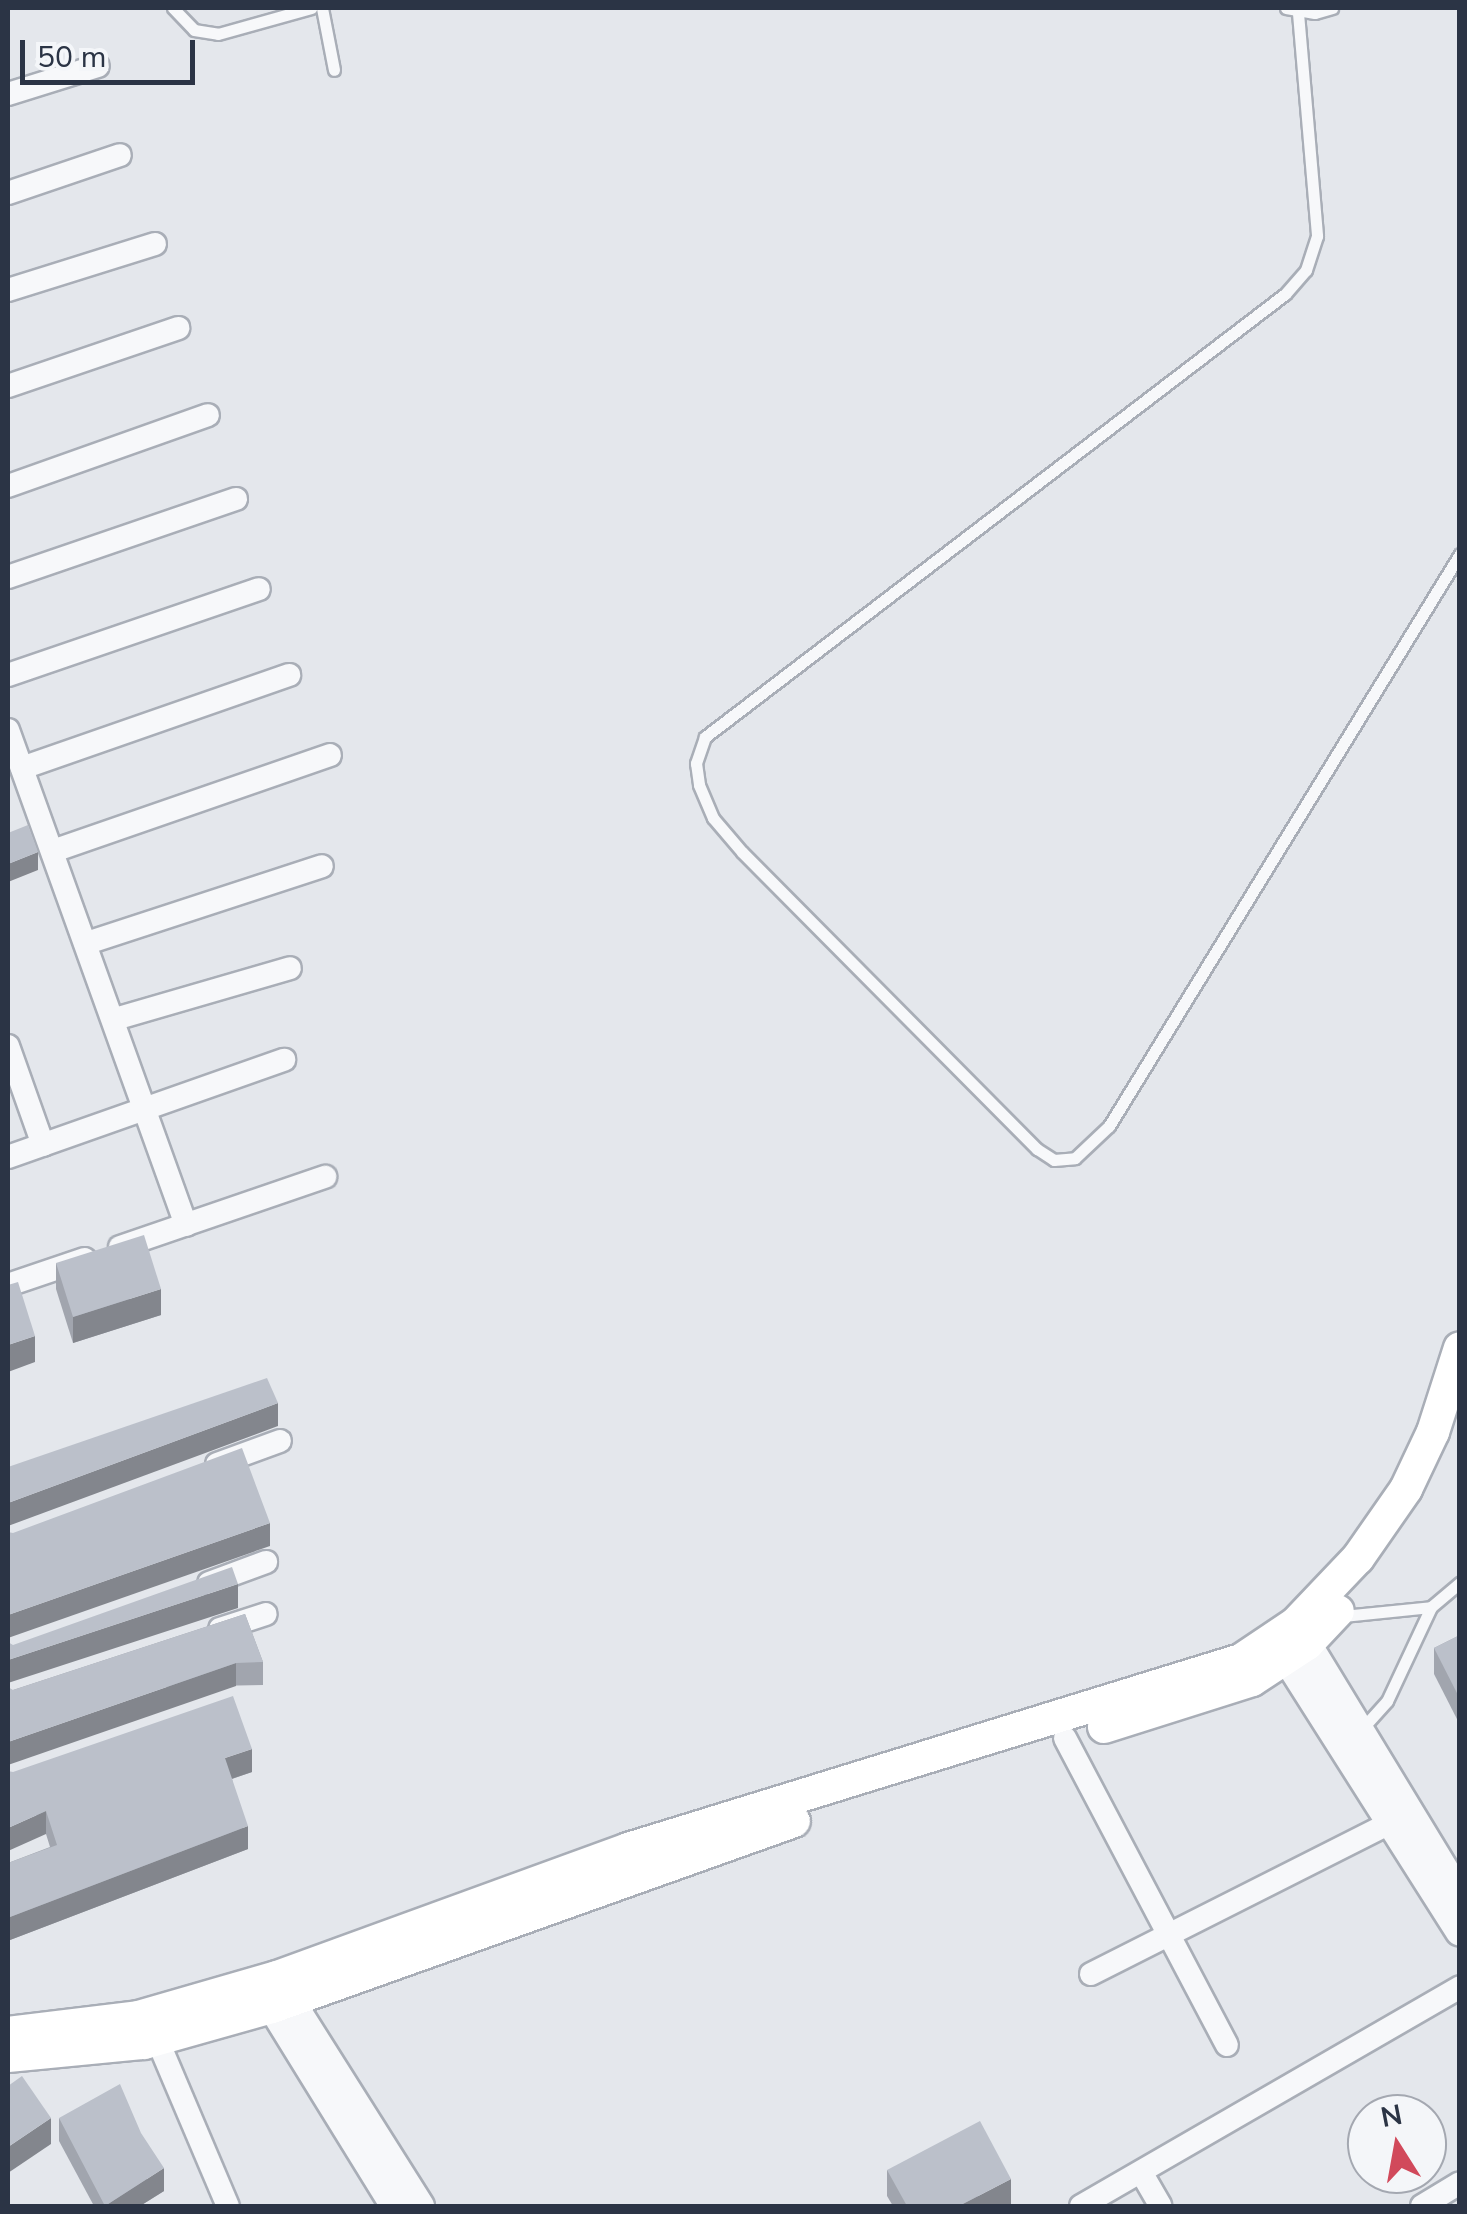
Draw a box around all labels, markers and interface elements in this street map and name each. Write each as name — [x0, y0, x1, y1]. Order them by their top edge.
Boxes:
scale bar — [25, 20, 200, 82]
text: 50 m — [37, 37, 106, 78]
north arrow — [1347, 2094, 1447, 2194]
text: N — [1378, 2096, 1406, 2137]

